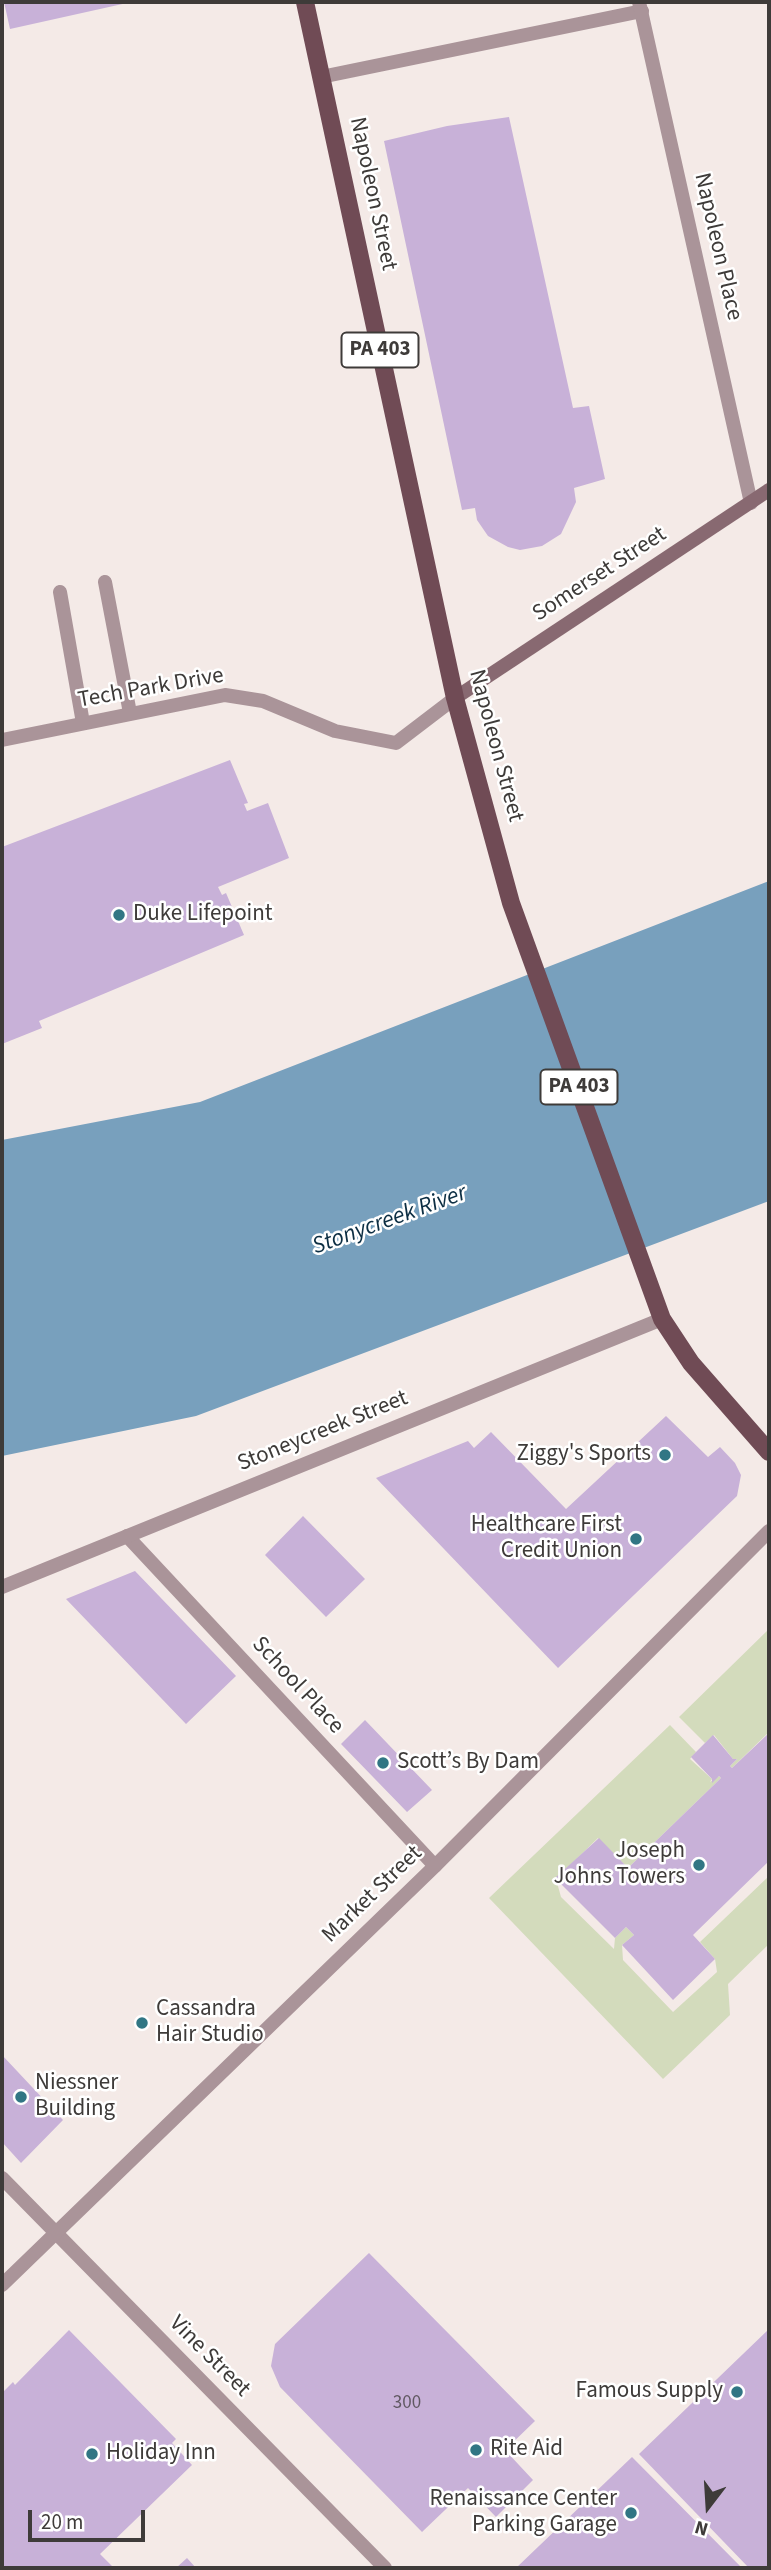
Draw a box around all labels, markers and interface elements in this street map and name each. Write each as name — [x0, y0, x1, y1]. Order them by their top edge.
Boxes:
street label: Napoleon Street — [342, 115, 402, 273]
street label: Napoleon Place — [687, 171, 747, 323]
road number: PA 403 — [342, 332, 418, 368]
street label: Somerset Street — [528, 522, 672, 628]
street label: Tech Park Drive — [76, 663, 226, 715]
street label: Napoleon Street — [461, 667, 529, 825]
place label: Duke Lifepoint — [133, 901, 273, 929]
marker: Duke Lifepoint — [111, 907, 127, 923]
road number: PA 403 — [540, 1070, 618, 1104]
water label: Stonycreek River — [309, 1180, 471, 1262]
street label: Stoneycreek Street — [234, 1385, 412, 1479]
place label: Ziggy's Sports — [516, 1441, 651, 1469]
marker: Ziggy's Sports — [657, 1447, 673, 1463]
place label: Healthcare First Credit Union — [471, 1512, 622, 1566]
marker: Healthcare First Credit Union — [628, 1531, 644, 1547]
street label: School Place — [245, 1632, 349, 1740]
place label: Scott’s By Dam — [397, 1749, 539, 1777]
marker: Scott’s By Dam — [375, 1755, 391, 1771]
place label: Joseph Johns Towers — [554, 1838, 685, 1892]
street label: Market Street — [317, 1840, 429, 1950]
marker: Joseph Johns Towers — [691, 1857, 707, 1873]
place label: Cassandra Hair Studio — [156, 1996, 264, 2050]
marker: Cassandra Hair Studio — [134, 2015, 150, 2031]
place label: Niessner Building — [35, 2070, 118, 2124]
marker: Niessner Building — [13, 2089, 29, 2105]
street label: Vine Street — [163, 2311, 255, 2403]
place label: Famous Supply — [576, 2378, 723, 2406]
marker: Famous Supply — [729, 2384, 745, 2400]
house number: 300 — [393, 2393, 421, 2415]
place label: Rite Aid — [490, 2436, 563, 2464]
place label: Holiday Inn — [106, 2440, 216, 2468]
marker: Rite Aid — [468, 2442, 484, 2458]
marker: Holiday Inn — [84, 2446, 100, 2462]
north arrow — [673, 2472, 743, 2542]
place label: Renaissance Center Parking Garage — [429, 2486, 617, 2540]
scale bar — [32, 2496, 149, 2540]
marker: Renaissance Center Parking Garage — [623, 2505, 639, 2521]
text: 20 m — [41, 2507, 83, 2537]
text: N — [692, 2513, 712, 2542]

